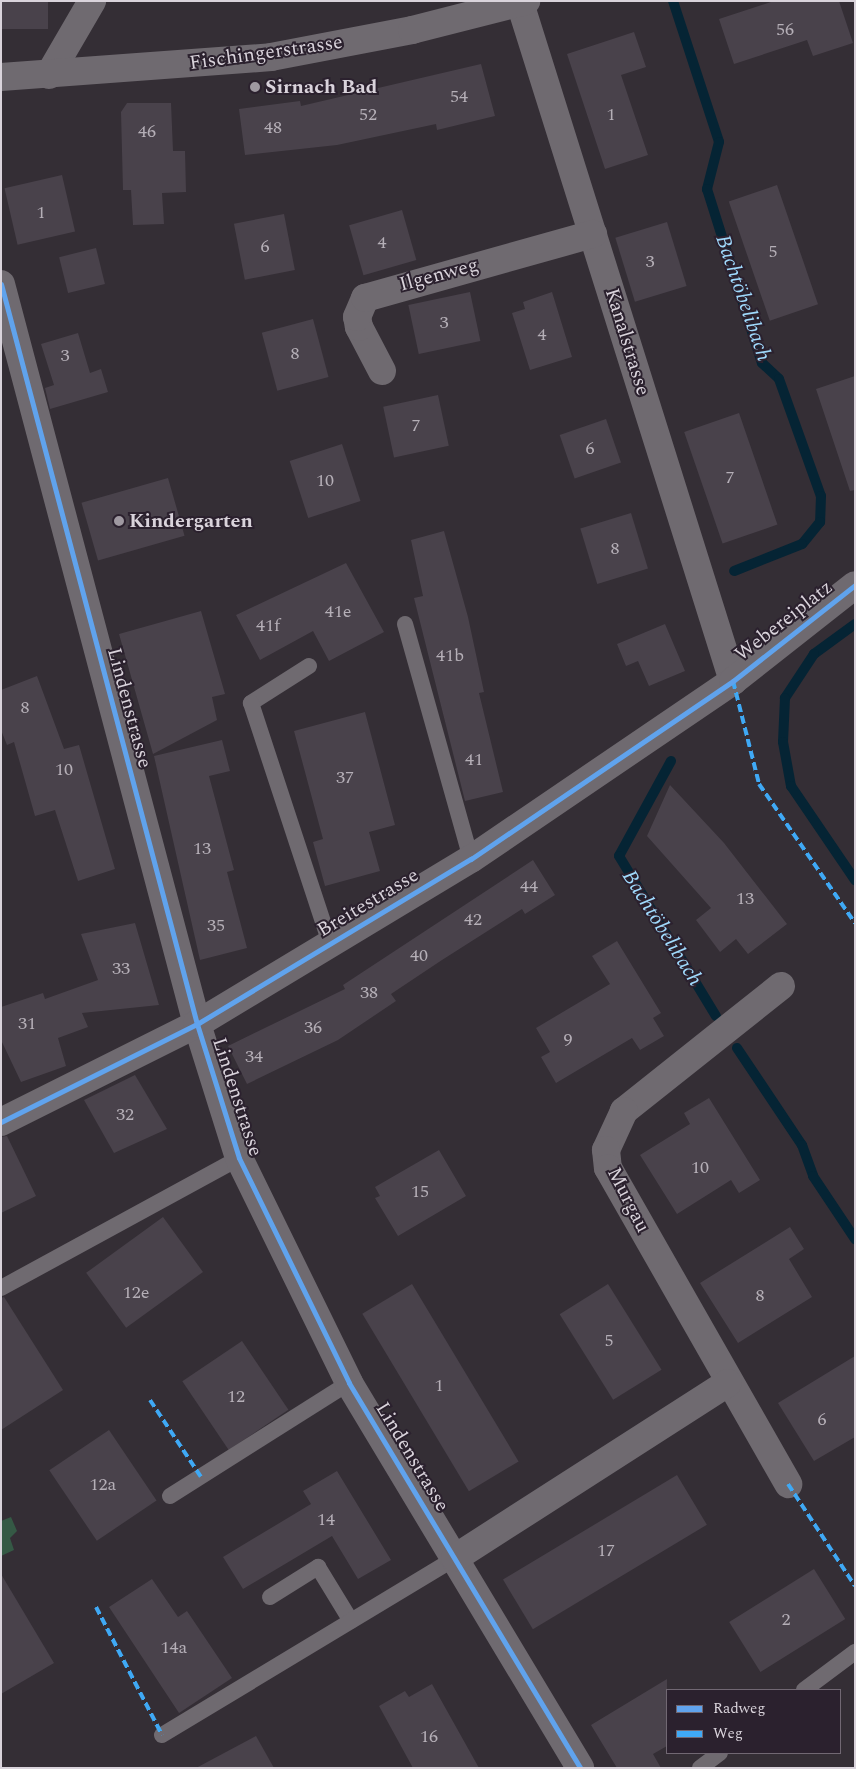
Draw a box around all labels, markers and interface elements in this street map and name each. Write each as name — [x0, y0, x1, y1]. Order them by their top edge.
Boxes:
house number: 56 — [776, 19, 794, 41]
street label: Fischingerstrasse — [188, 30, 344, 76]
place label: Sirnach Bad — [265, 75, 377, 99]
marker: Sirnach Bad — [249, 81, 261, 93]
house number: 54 — [450, 86, 468, 108]
house number: 52 — [359, 104, 377, 126]
house number: 1 — [607, 104, 615, 126]
house number: 48 — [264, 117, 282, 139]
house number: 46 — [138, 121, 156, 143]
house number: 1 — [37, 202, 45, 224]
water label: Bachtöbelibach — [710, 231, 776, 365]
house number: 4 — [378, 232, 386, 254]
house number: 6 — [261, 236, 269, 258]
house number: 5 — [769, 241, 777, 263]
house number: 3 — [646, 251, 654, 273]
street label: Ilgenweg — [397, 253, 481, 297]
street label: Kanalstrasse — [599, 285, 655, 399]
house number: 3 — [440, 312, 448, 334]
house number: 4 — [538, 324, 546, 346]
house number: 8 — [291, 343, 299, 365]
house number: 3 — [61, 345, 69, 367]
house number: 7 — [412, 415, 420, 437]
house number: 6 — [586, 438, 594, 460]
house number: 7 — [726, 467, 734, 489]
house number: 10 — [316, 470, 334, 492]
place label: Kindergarten — [129, 509, 253, 533]
marker: Kindergarten — [113, 515, 125, 527]
house number: 8 — [611, 538, 619, 560]
street label: Webereiplatz — [730, 575, 838, 667]
house number: 41e — [325, 601, 351, 623]
house number: 41f — [256, 615, 280, 637]
street label: Lindenstrasse — [101, 645, 157, 771]
house number: 41b — [436, 645, 464, 667]
house number: 8 — [21, 697, 29, 719]
house number: 41 — [465, 749, 483, 771]
house number: 10 — [55, 759, 73, 781]
house number: 37 — [336, 767, 354, 789]
house number: 13 — [193, 838, 211, 860]
street label: Breitestrasse — [313, 863, 423, 943]
water label: Bachtöbelibach — [616, 865, 708, 991]
house number: 44 — [520, 876, 538, 898]
house number: 13 — [736, 888, 754, 910]
house number: 42 — [464, 909, 482, 931]
house number: 35 — [207, 915, 225, 937]
house number: 40 — [410, 945, 428, 967]
house number: 33 — [112, 958, 130, 980]
house number: 38 — [360, 982, 378, 1004]
house number: 31 — [18, 1013, 36, 1035]
house number: 36 — [304, 1017, 322, 1039]
house number: 9 — [564, 1029, 572, 1051]
street label: Lindenstrasse — [207, 1035, 267, 1159]
house number: 34 — [245, 1046, 263, 1068]
house number: 32 — [116, 1104, 134, 1126]
house number: 10 — [691, 1157, 709, 1179]
street label: Murgau — [601, 1163, 655, 1237]
house number: 15 — [411, 1181, 429, 1203]
house number: 12e — [123, 1282, 149, 1304]
house number: 8 — [756, 1285, 764, 1307]
house number: 5 — [605, 1330, 613, 1352]
house number: 1 — [435, 1375, 443, 1397]
house number: 12 — [227, 1386, 245, 1408]
street label: Lindenstrasse — [370, 1398, 454, 1516]
house number: 6 — [818, 1409, 826, 1431]
house number: 12a — [90, 1474, 116, 1496]
house number: 14 — [317, 1509, 335, 1531]
house number: 17 — [597, 1540, 615, 1562]
house number: 2 — [782, 1609, 790, 1631]
house number: 14a — [161, 1637, 187, 1659]
legend — [666, 1689, 841, 1754]
text: Radweg — [713, 1697, 766, 1720]
text: Weg — [713, 1722, 743, 1745]
house number: 16 — [420, 1726, 438, 1748]

